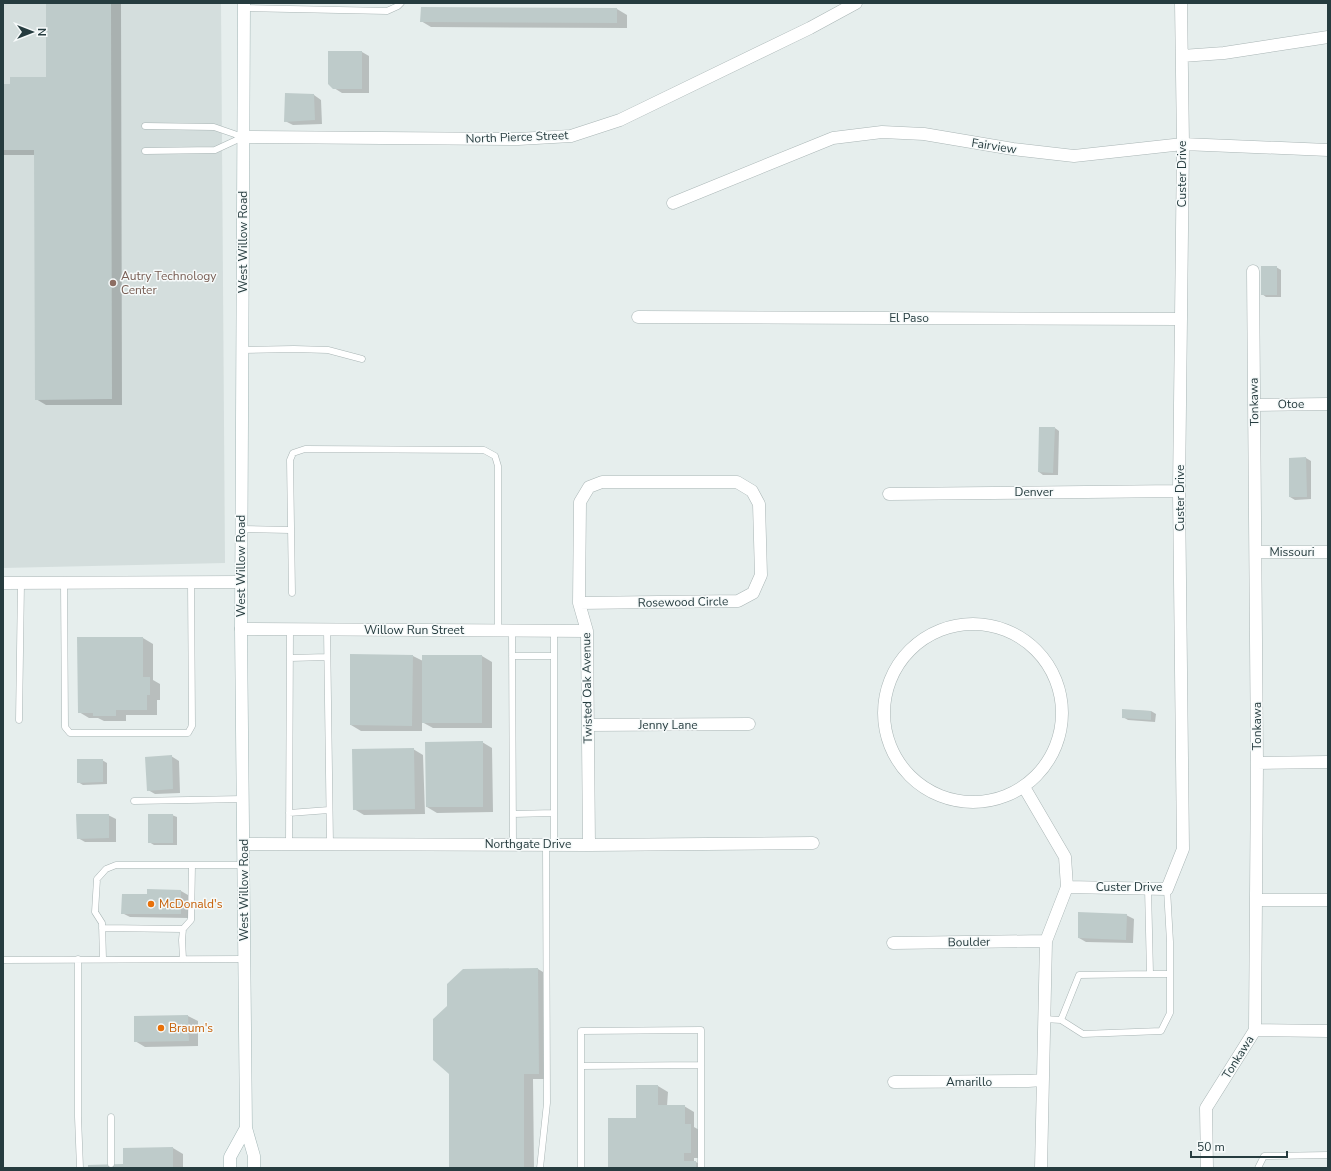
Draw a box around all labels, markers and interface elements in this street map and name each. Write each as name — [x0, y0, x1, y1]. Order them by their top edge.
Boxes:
north arrow — [12, 12, 52, 52]
text: N — [34, 28, 49, 36]
street label: North Pierce Street — [465, 127, 569, 147]
street label: Fairview — [970, 135, 1018, 157]
street label: Custer Drive — [1174, 141, 1190, 207]
street label: West Willow Road — [235, 191, 251, 293]
place label: Autry Technology Center — [121, 268, 217, 298]
marker: Autry Technology Center — [108, 278, 118, 288]
street label: El Paso — [889, 310, 929, 326]
street label: Tonkawa — [1246, 378, 1262, 426]
street label: Otoe — [1278, 396, 1304, 412]
street label: Custer Drive — [1172, 465, 1188, 531]
street label: Denver — [1015, 484, 1054, 500]
street label: West Willow Road — [233, 515, 249, 617]
street label: Missouri — [1269, 544, 1315, 560]
street label: Rosewood Circle — [638, 593, 728, 611]
street label: Willow Run Street — [364, 622, 465, 638]
street label: Twisted Oak Avenue — [578, 632, 596, 744]
street label: Tonkawa — [1249, 702, 1265, 750]
street label: Jenny Lane — [637, 717, 698, 733]
street label: Northgate Drive — [485, 836, 571, 852]
street label: West Willow Road — [236, 839, 252, 941]
street label: Custer Drive — [1096, 879, 1162, 895]
place label: McDonald's — [159, 896, 223, 912]
marker: McDonald's — [146, 899, 156, 909]
street label: Boulder — [948, 934, 991, 950]
place label: Braum's — [169, 1020, 213, 1036]
marker: Braum's — [156, 1023, 166, 1033]
street label: Tonkawa — [1218, 1032, 1258, 1082]
street label: Amarillo — [946, 1074, 992, 1090]
scale bar — [1191, 1133, 1287, 1159]
text: 50 m — [1197, 1139, 1225, 1155]

